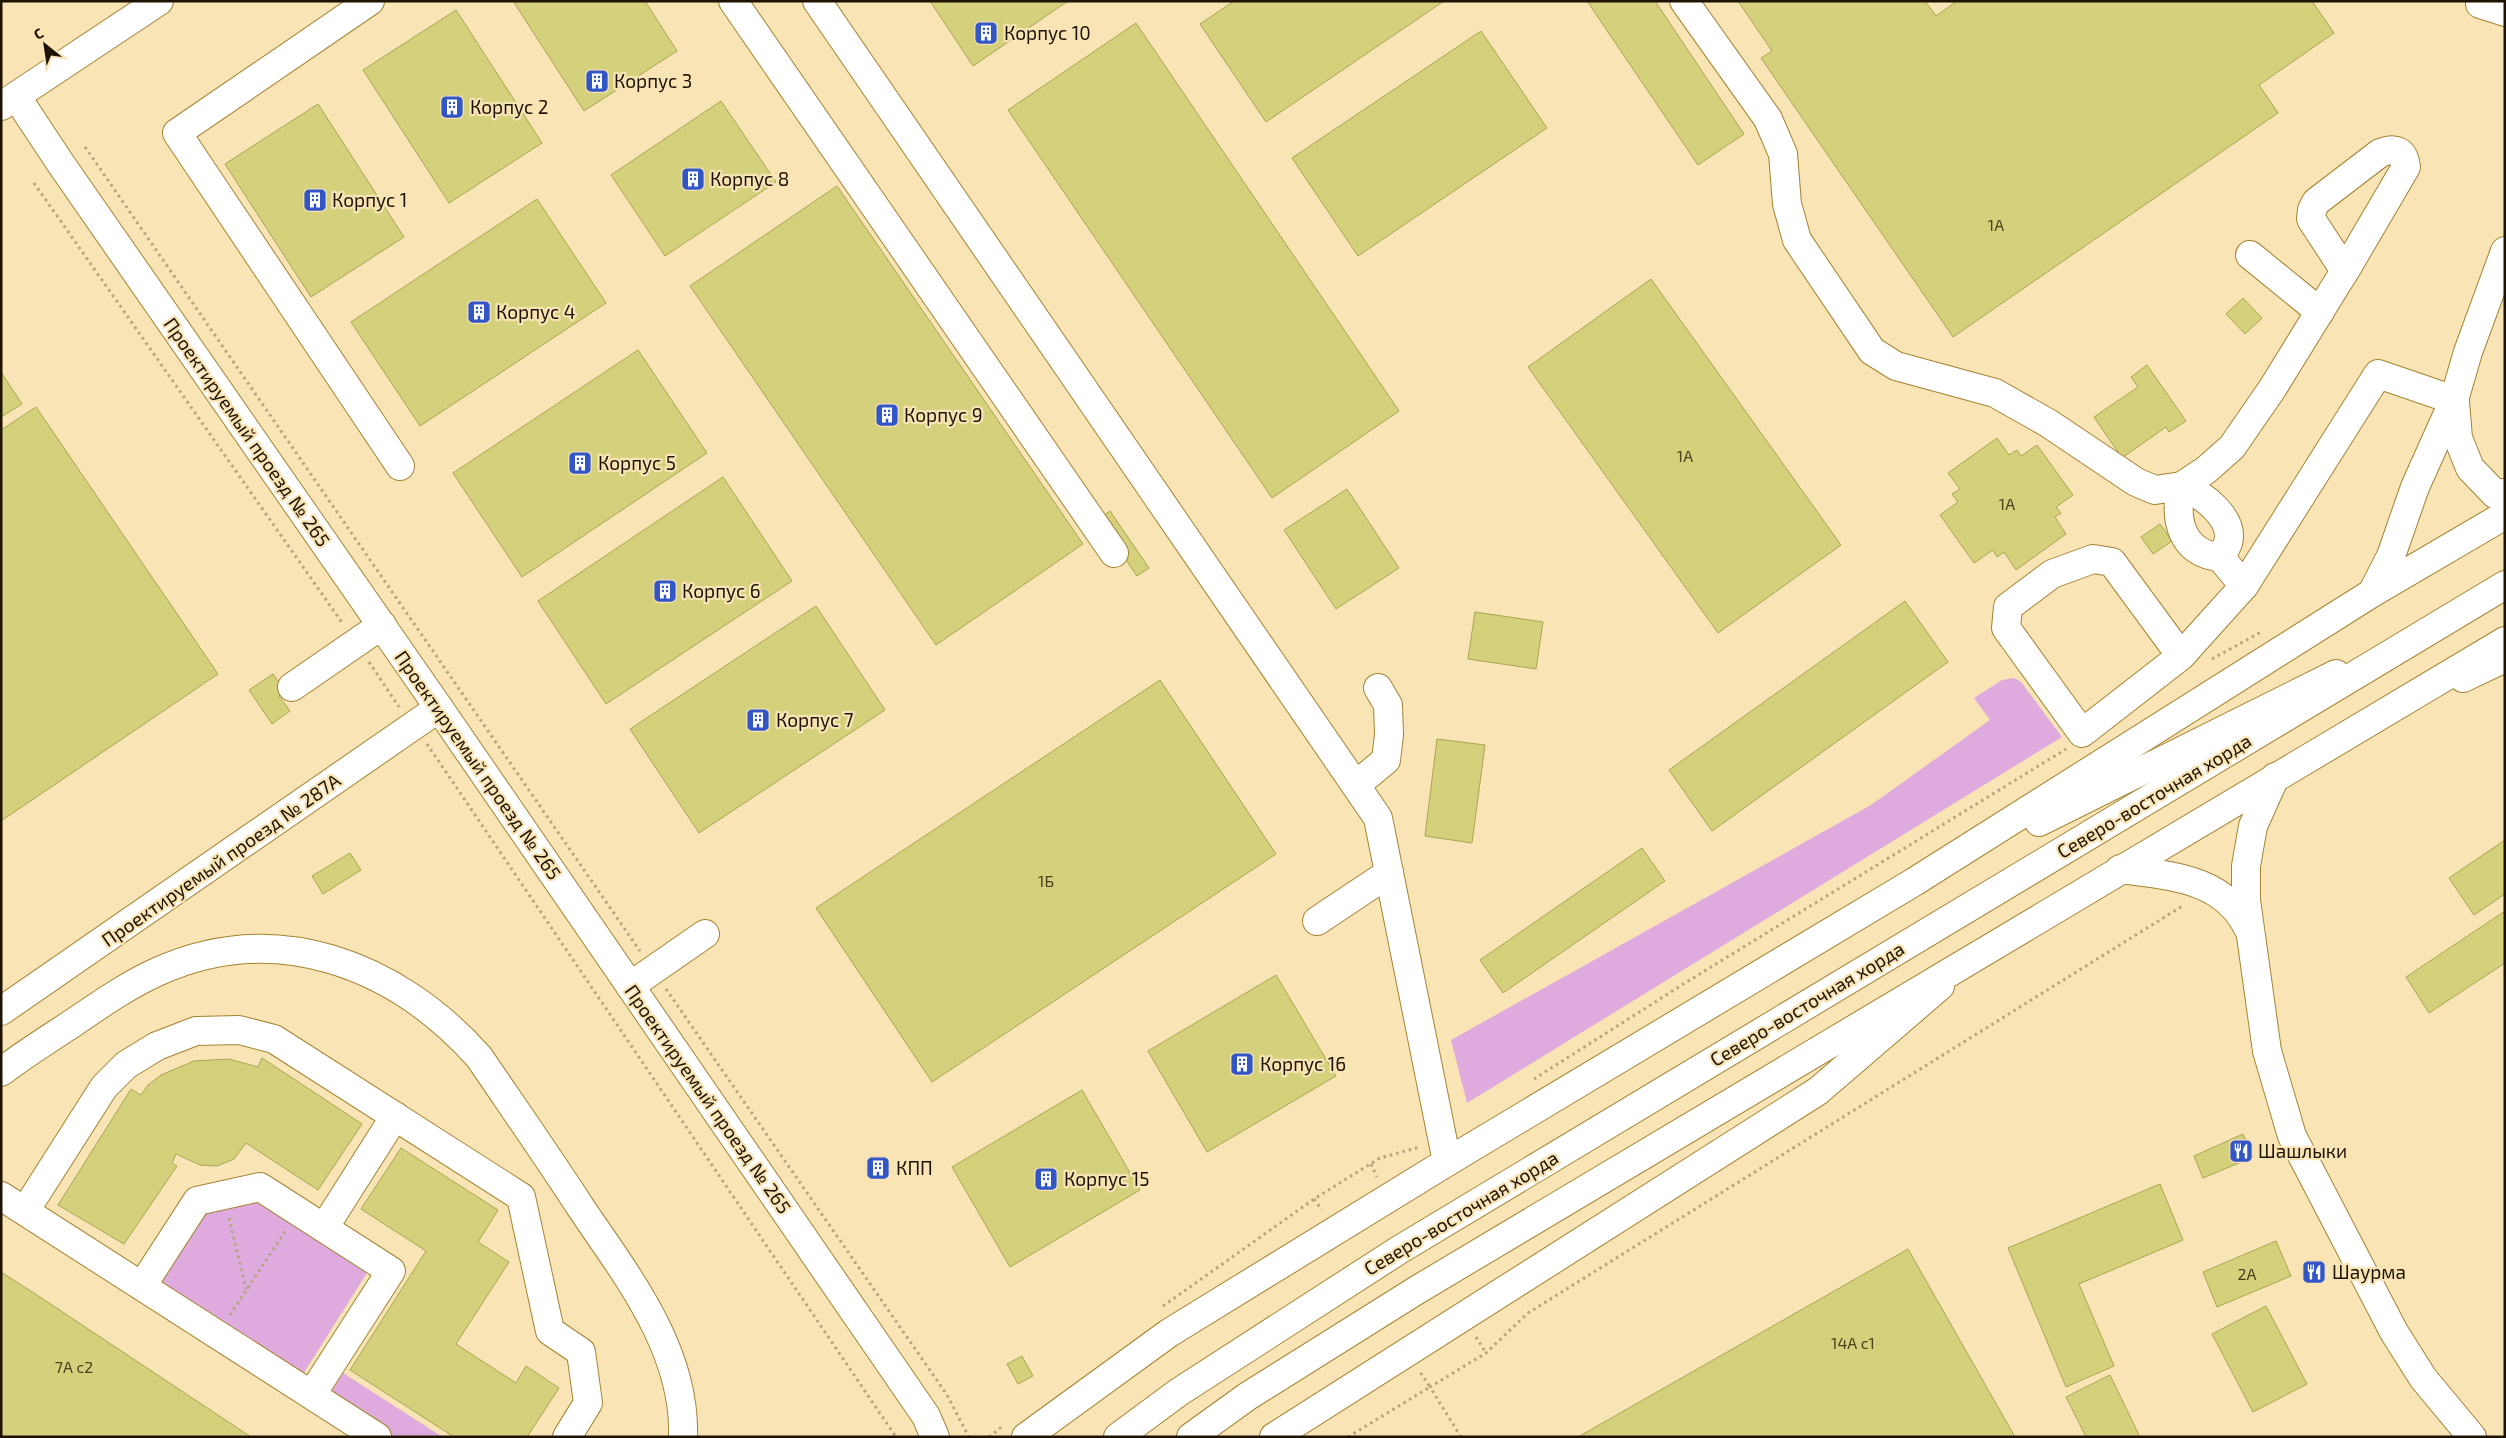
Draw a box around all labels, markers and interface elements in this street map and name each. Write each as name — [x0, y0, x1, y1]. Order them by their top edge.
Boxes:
north arrow — [20, 20, 70, 70]
building icon: Корпус 10 — [973, 20, 999, 46]
place label: Корпус 10 — [1004, 21, 1091, 45]
text: С — [30, 24, 46, 43]
building icon: Корпус 3 — [584, 68, 610, 94]
place label: Корпус 3 — [614, 69, 692, 93]
building icon: Корпус 2 — [439, 94, 465, 120]
place label: Корпус 2 — [470, 95, 548, 119]
building icon: Корпус 8 — [680, 166, 706, 192]
place label: Корпус 8 — [710, 167, 789, 191]
building icon: Корпус 1 — [302, 187, 328, 213]
place label: Корпус 1 — [332, 188, 407, 212]
house number: 1А — [1988, 215, 2004, 234]
building icon: Корпус 4 — [466, 299, 492, 325]
place label: Корпус 4 — [496, 300, 575, 324]
street label: Проектируемый проезд № 265 — [159, 313, 335, 551]
building icon: Корпус 9 — [874, 402, 900, 428]
place label: Корпус 9 — [904, 403, 983, 427]
house number: 1А — [1677, 446, 1693, 465]
building icon: Корпус 5 — [567, 450, 593, 476]
place label: Корпус 5 — [598, 451, 676, 475]
house number: 1А — [1999, 494, 2015, 513]
building icon: Корпус 6 — [652, 578, 678, 604]
place label: Корпус 6 — [682, 579, 761, 603]
street label: Проектируемый проезд № 265 — [390, 646, 566, 884]
building icon: Корпус 7 — [745, 707, 771, 733]
place label: Корпус 7 — [776, 708, 854, 732]
street label: Северо-восточная хорда — [2052, 728, 2255, 863]
street label: Проектируемый проезд № 287А — [97, 768, 345, 952]
house number: 1Б — [1038, 871, 1054, 890]
street label: Северо-восточная хорда — [1705, 936, 1908, 1071]
street label: Проектируемый проезд № 265 — [620, 980, 796, 1218]
building icon: Корпус 16 — [1229, 1051, 1255, 1077]
place label: Корпус 16 — [1260, 1052, 1346, 1076]
restaurant icon: Шашлыки — [2228, 1138, 2254, 1164]
place label: Шашлыки — [2258, 1139, 2347, 1162]
street label: Северо-восточная хорда — [1359, 1145, 1562, 1280]
building icon: КПП — [865, 1155, 891, 1181]
place label: КПП — [896, 1156, 933, 1179]
building icon: Корпус 15 — [1033, 1166, 1059, 1192]
place label: Корпус 15 — [1064, 1167, 1149, 1191]
restaurant icon: Шаурма — [2301, 1259, 2327, 1285]
place label: Шаурма — [2332, 1260, 2406, 1284]
house number: 2А — [2238, 1264, 2257, 1283]
house number: 14А с1 — [1831, 1333, 1875, 1352]
house number: 7А с2 — [55, 1357, 93, 1376]

